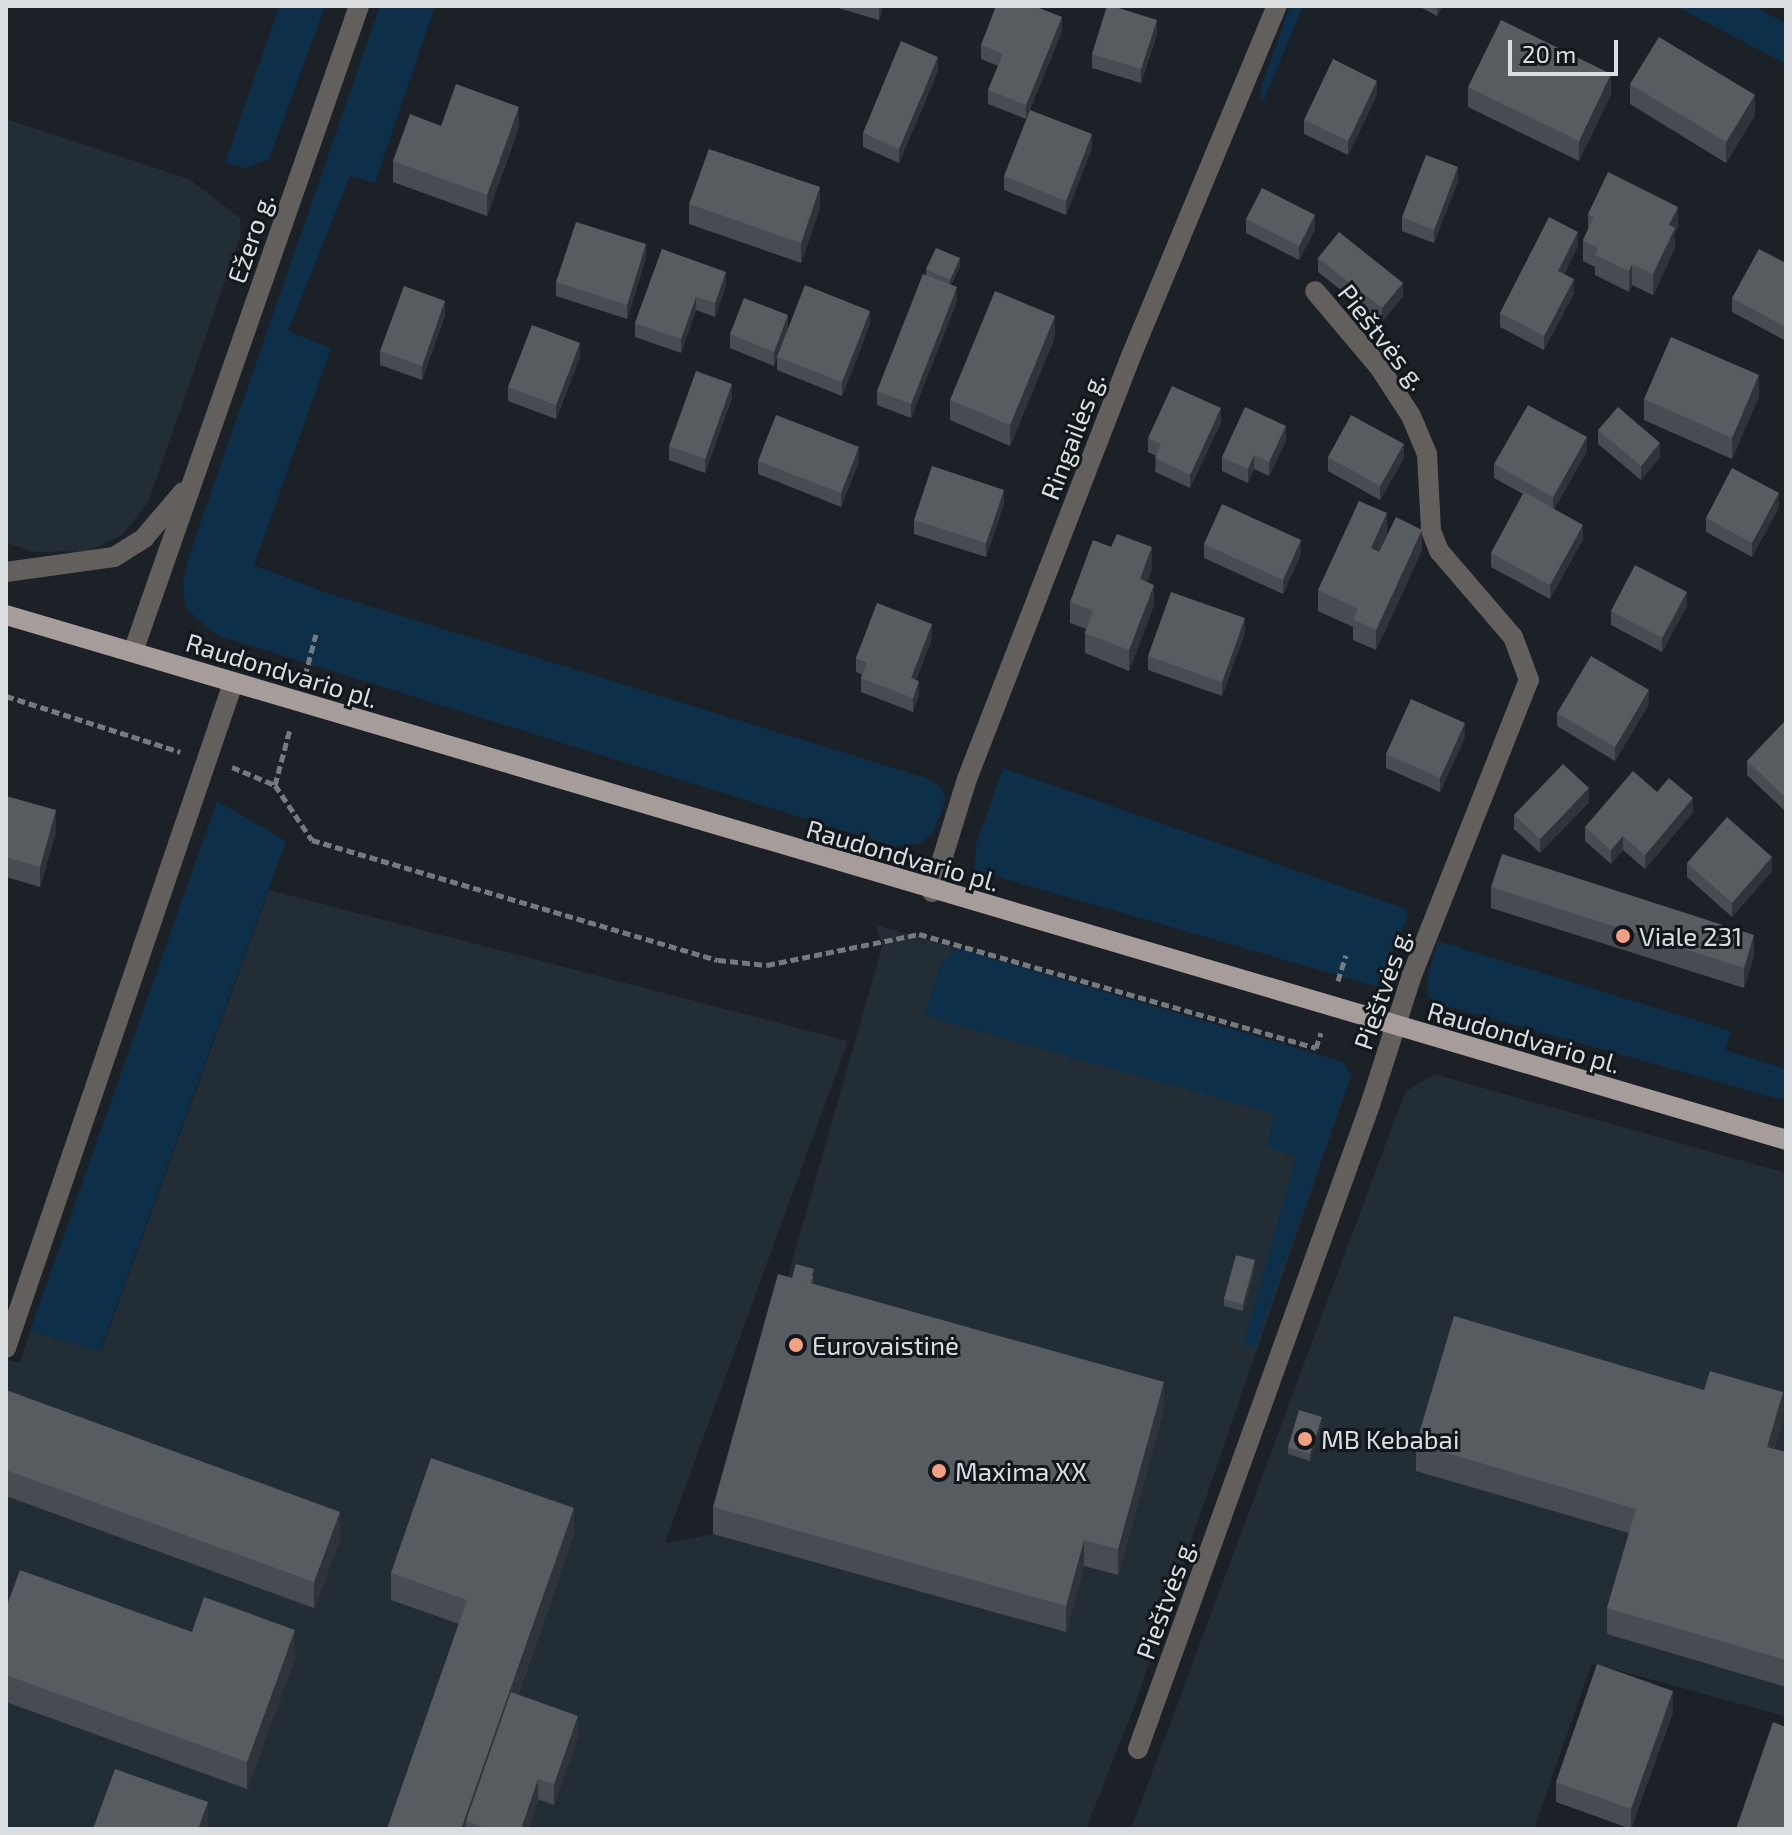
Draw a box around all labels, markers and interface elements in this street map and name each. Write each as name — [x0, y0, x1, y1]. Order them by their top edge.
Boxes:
scale bar — [1512, 24, 1622, 74]
text: 20 m — [1522, 39, 1576, 68]
street label: Ežero g. — [220, 189, 280, 287]
street label: Pieštvės g. — [1332, 278, 1434, 396]
street label: Ringailės g. — [1033, 368, 1111, 504]
street label: Raudondvario pl. — [182, 626, 382, 714]
street label: Raudondvario pl. — [803, 813, 1003, 897]
place label: Viale 231 — [1639, 920, 1742, 952]
street label: Pieštvės g. — [1347, 924, 1417, 1054]
marker: Viale 231 — [1614, 927, 1632, 945]
street label: Raudondvario pl. — [1424, 995, 1624, 1079]
place label: Eurovaistinė — [812, 1329, 959, 1361]
marker: Eurovaistinė — [787, 1336, 805, 1354]
place label: MB Kebabai — [1321, 1423, 1459, 1455]
marker: MB Kebabai — [1296, 1430, 1314, 1448]
place label: Maxima XX — [955, 1455, 1087, 1487]
marker: Maxima XX — [930, 1462, 948, 1480]
street label: Pieštvės g. — [1129, 1535, 1201, 1663]

